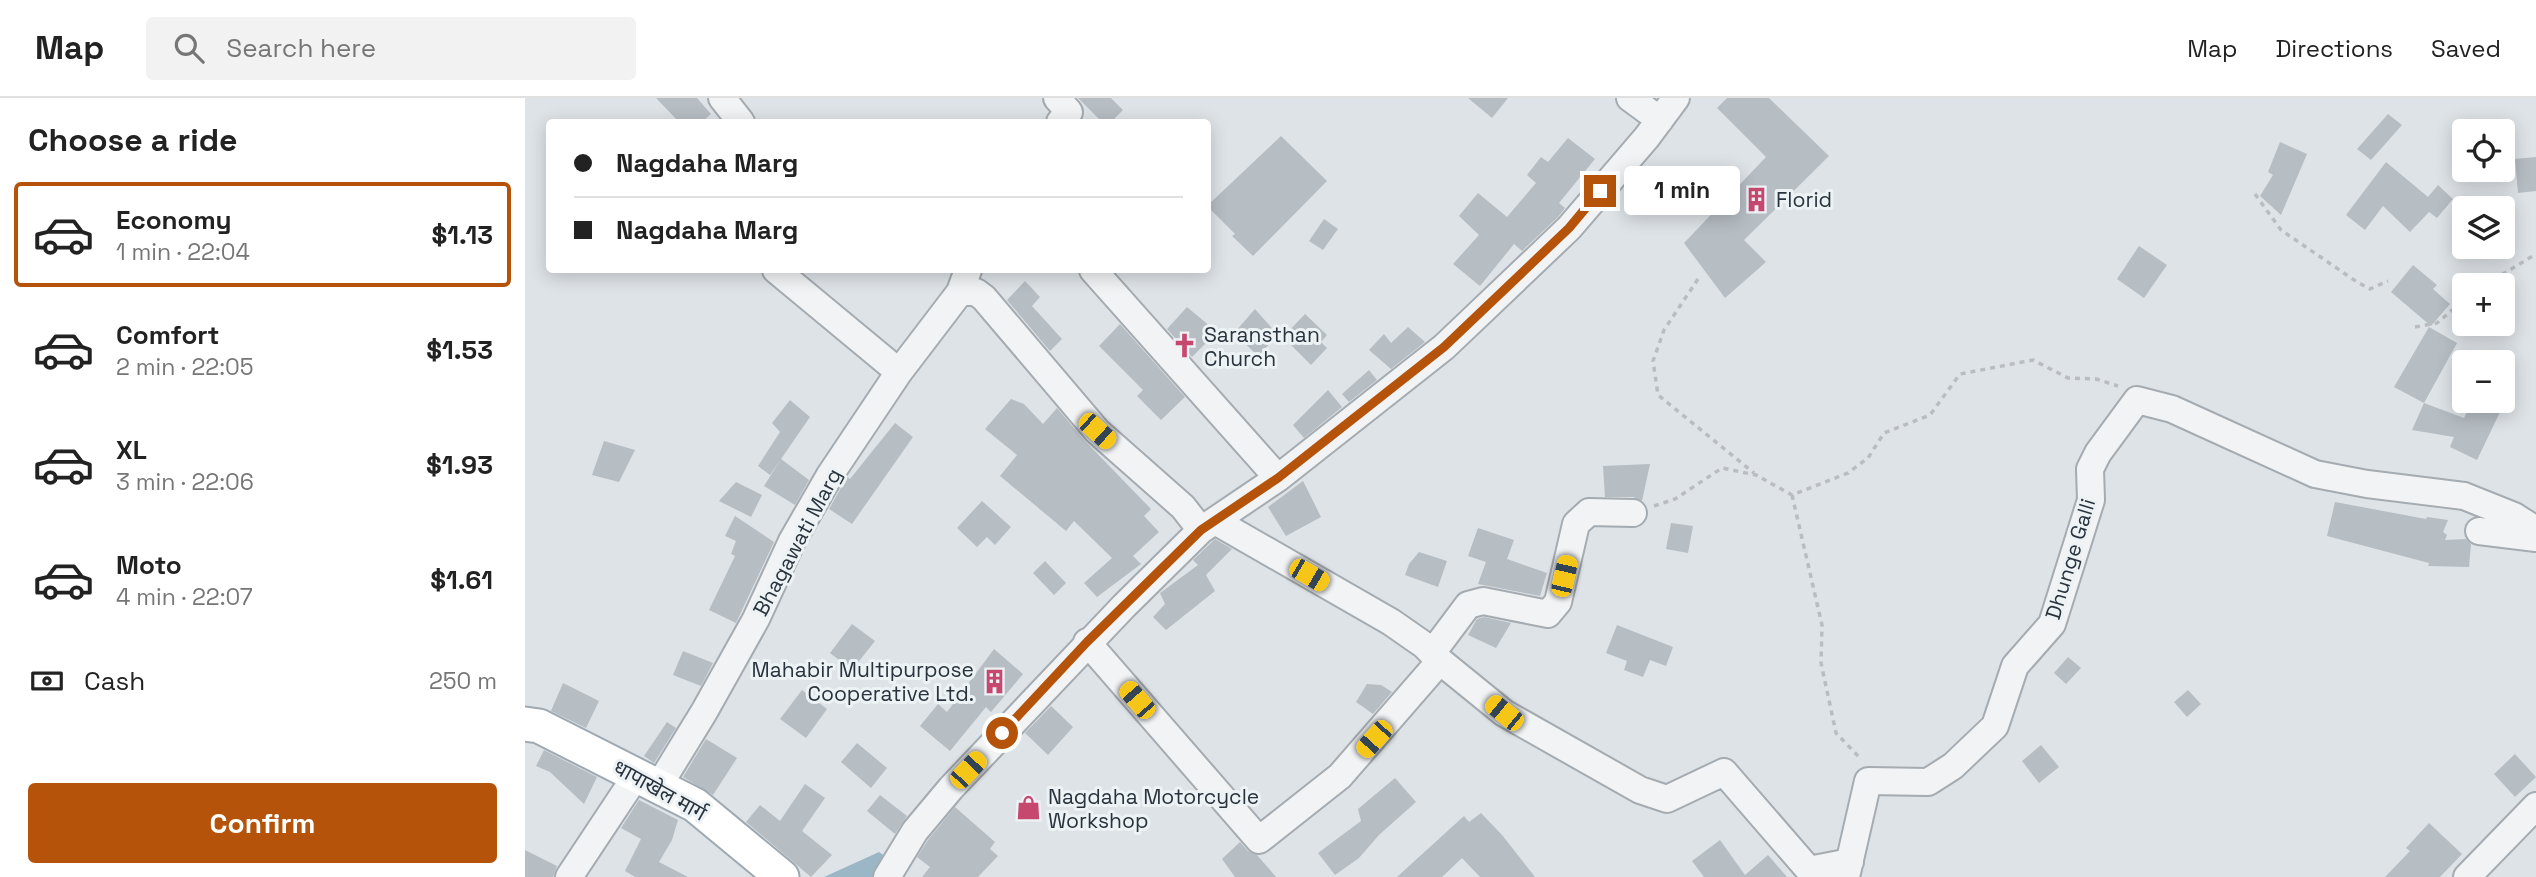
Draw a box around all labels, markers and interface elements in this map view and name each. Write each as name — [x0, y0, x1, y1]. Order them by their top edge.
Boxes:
search box — [146, 17, 636, 80]
text: Map — [35, 27, 104, 69]
icon: search — [170, 29, 208, 67]
text: Search here — [226, 31, 376, 65]
text: Map — [2187, 33, 2237, 64]
text: Directions — [2275, 33, 2393, 64]
text: Saved — [2431, 33, 2501, 64]
map controls — [2452, 119, 2515, 413]
button: locate — [2452, 119, 2515, 182]
text: Choose a ride — [28, 120, 238, 160]
text: Nagdaha Marg — [616, 146, 798, 180]
callout: 1 min — [1625, 166, 1740, 216]
route end — [1584, 175, 1616, 207]
text: 1 min — [1654, 175, 1710, 205]
building icon: Florid — [1742, 185, 1770, 213]
place label: Florid — [1776, 186, 1832, 213]
button: layers — [2452, 196, 2515, 259]
icon: car — [32, 203, 95, 266]
text: Economy — [116, 203, 232, 237]
text: Nagdaha Marg — [616, 213, 798, 247]
text: $1.13 — [432, 218, 493, 252]
text: 1 min · 22:04 — [116, 237, 250, 267]
button: + — [2452, 273, 2515, 336]
icon: car — [32, 318, 95, 381]
text: Comfort — [116, 318, 219, 352]
place label: Saransthan Church — [1204, 321, 1320, 372]
church icon: Saransthan Church — [1170, 332, 1198, 360]
text: $1.53 — [426, 333, 493, 367]
button: − — [2452, 350, 2515, 413]
text: 2 min · 22:05 — [116, 352, 254, 382]
car — [1075, 409, 1120, 453]
icon: car — [32, 433, 95, 496]
text: XL — [116, 433, 147, 467]
text: $1.93 — [426, 448, 493, 482]
street label: Bhagawati Marg — [747, 464, 847, 620]
text: 3 min · 22:06 — [116, 467, 254, 497]
street label: Dhunge Galli — [2039, 495, 2101, 623]
icon: car — [32, 548, 95, 611]
text: Moto — [116, 548, 182, 582]
car — [1550, 553, 1579, 599]
car — [1286, 555, 1333, 595]
text: $1.61 — [430, 563, 493, 597]
text: 4 min · 22:07 — [116, 582, 253, 612]
place label: Mahabir Multipurpose Cooperative Ltd. — [752, 656, 974, 707]
icon: cash — [28, 662, 66, 700]
text: Cash — [84, 664, 145, 698]
text: 250 m — [429, 666, 497, 696]
building icon: Mahabir Multipurpose Cooperative Ltd. — [980, 667, 1008, 695]
car — [1116, 677, 1159, 723]
car — [1482, 692, 1527, 734]
car — [1353, 716, 1396, 762]
route start — [986, 717, 1018, 749]
car — [946, 747, 991, 793]
street label: धापाखेल मार्ग — [609, 753, 712, 827]
button: Confirm — [28, 783, 497, 863]
place label: Nagdaha Motorcycle Workshop — [1048, 783, 1259, 834]
shop icon: Nagdaha Motorcycle Workshop — [1014, 794, 1042, 822]

